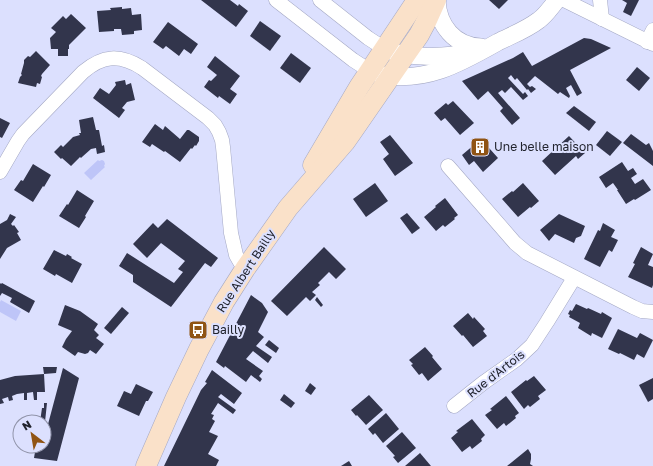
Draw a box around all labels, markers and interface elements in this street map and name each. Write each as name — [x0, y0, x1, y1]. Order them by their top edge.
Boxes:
building icon: Une belle maison — [469, 136, 491, 158]
place label: Une belle maison — [494, 139, 594, 154]
street label: Rue Albert Bailly — [213, 226, 278, 315]
bus stop icon: Bailly — [187, 319, 209, 341]
place label: Bailly — [212, 322, 244, 337]
street label: Rue d'Artois — [464, 347, 527, 401]
north arrow — [12, 414, 52, 454]
text: N — [20, 417, 34, 433]

